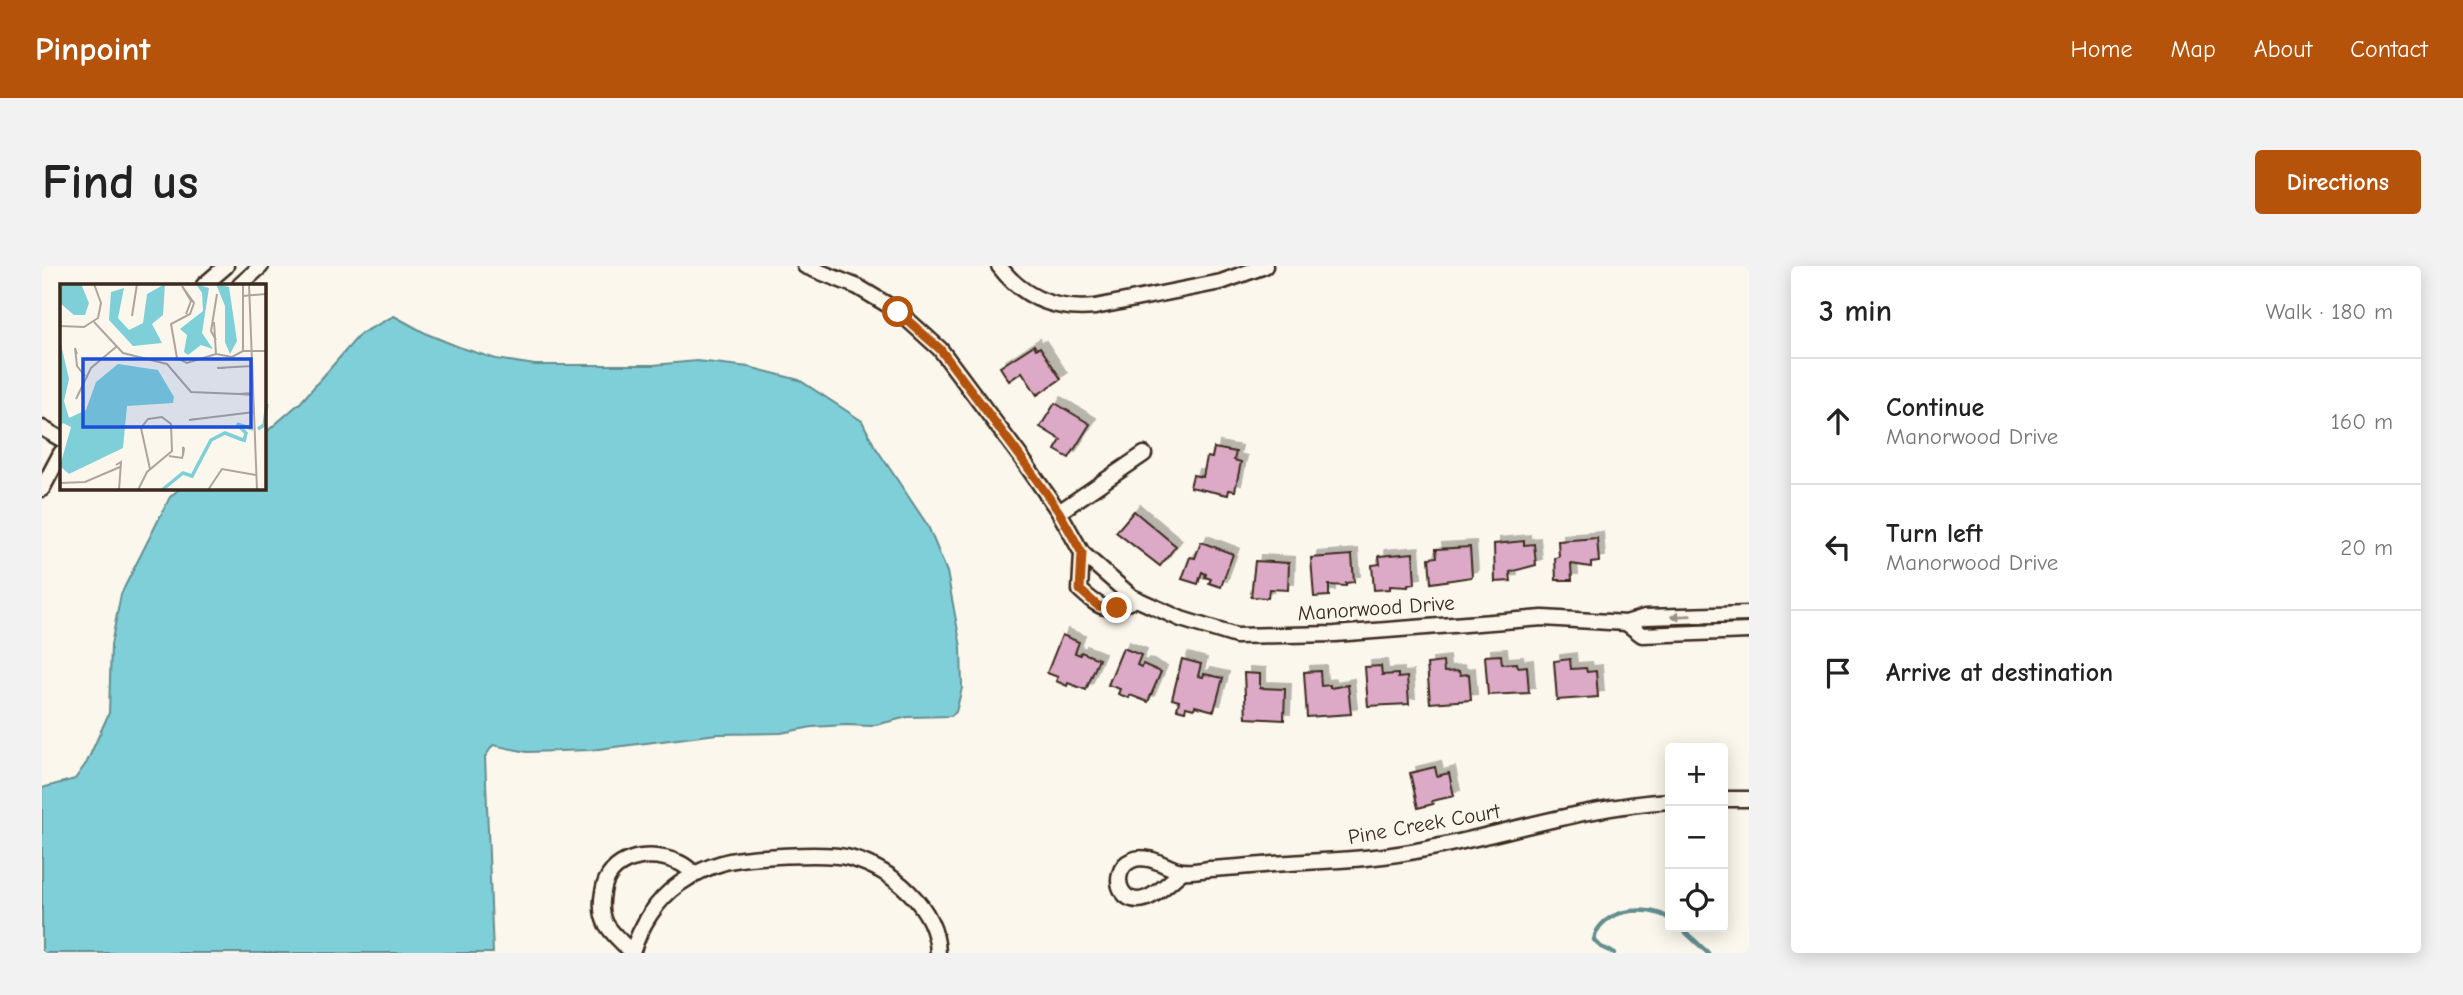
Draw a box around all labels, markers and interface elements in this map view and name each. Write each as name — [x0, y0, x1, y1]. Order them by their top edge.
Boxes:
text: Pinpoint — [35, 30, 150, 68]
text: Home — [2071, 35, 2132, 63]
text: Map — [2170, 35, 2216, 63]
text: About — [2254, 35, 2312, 63]
text: Contact — [2350, 35, 2428, 63]
button: Directions — [2255, 150, 2421, 214]
text: Find us — [42, 154, 198, 210]
inset map — [60, 284, 266, 490]
text: 3 min — [1819, 294, 1892, 329]
route start — [882, 296, 913, 327]
text: Walk · 180 m — [2266, 298, 2393, 325]
text: Continue — [1886, 393, 1984, 423]
icon: ahead — [1819, 402, 1857, 440]
text: 160 m — [2331, 408, 2393, 435]
text: Manorwood Drive — [1886, 423, 2058, 450]
text: Turn left — [1886, 519, 1983, 549]
icon: left — [1819, 528, 1857, 566]
text: 20 m — [2340, 534, 2393, 561]
text: Manorwood Drive — [1886, 549, 2058, 576]
street label: Manorwood Drive — [1297, 591, 1455, 625]
route end — [1101, 592, 1132, 623]
one-way arrow — [1670, 611, 1692, 622]
icon: arrive — [1819, 654, 1857, 692]
text: Arrive at destination — [1886, 658, 2113, 688]
map controls — [1665, 743, 1728, 932]
button: + — [1665, 743, 1728, 806]
street label: Pine Creek Court — [1346, 799, 1503, 849]
button: − — [1665, 806, 1728, 869]
button: locate — [1665, 869, 1728, 932]

